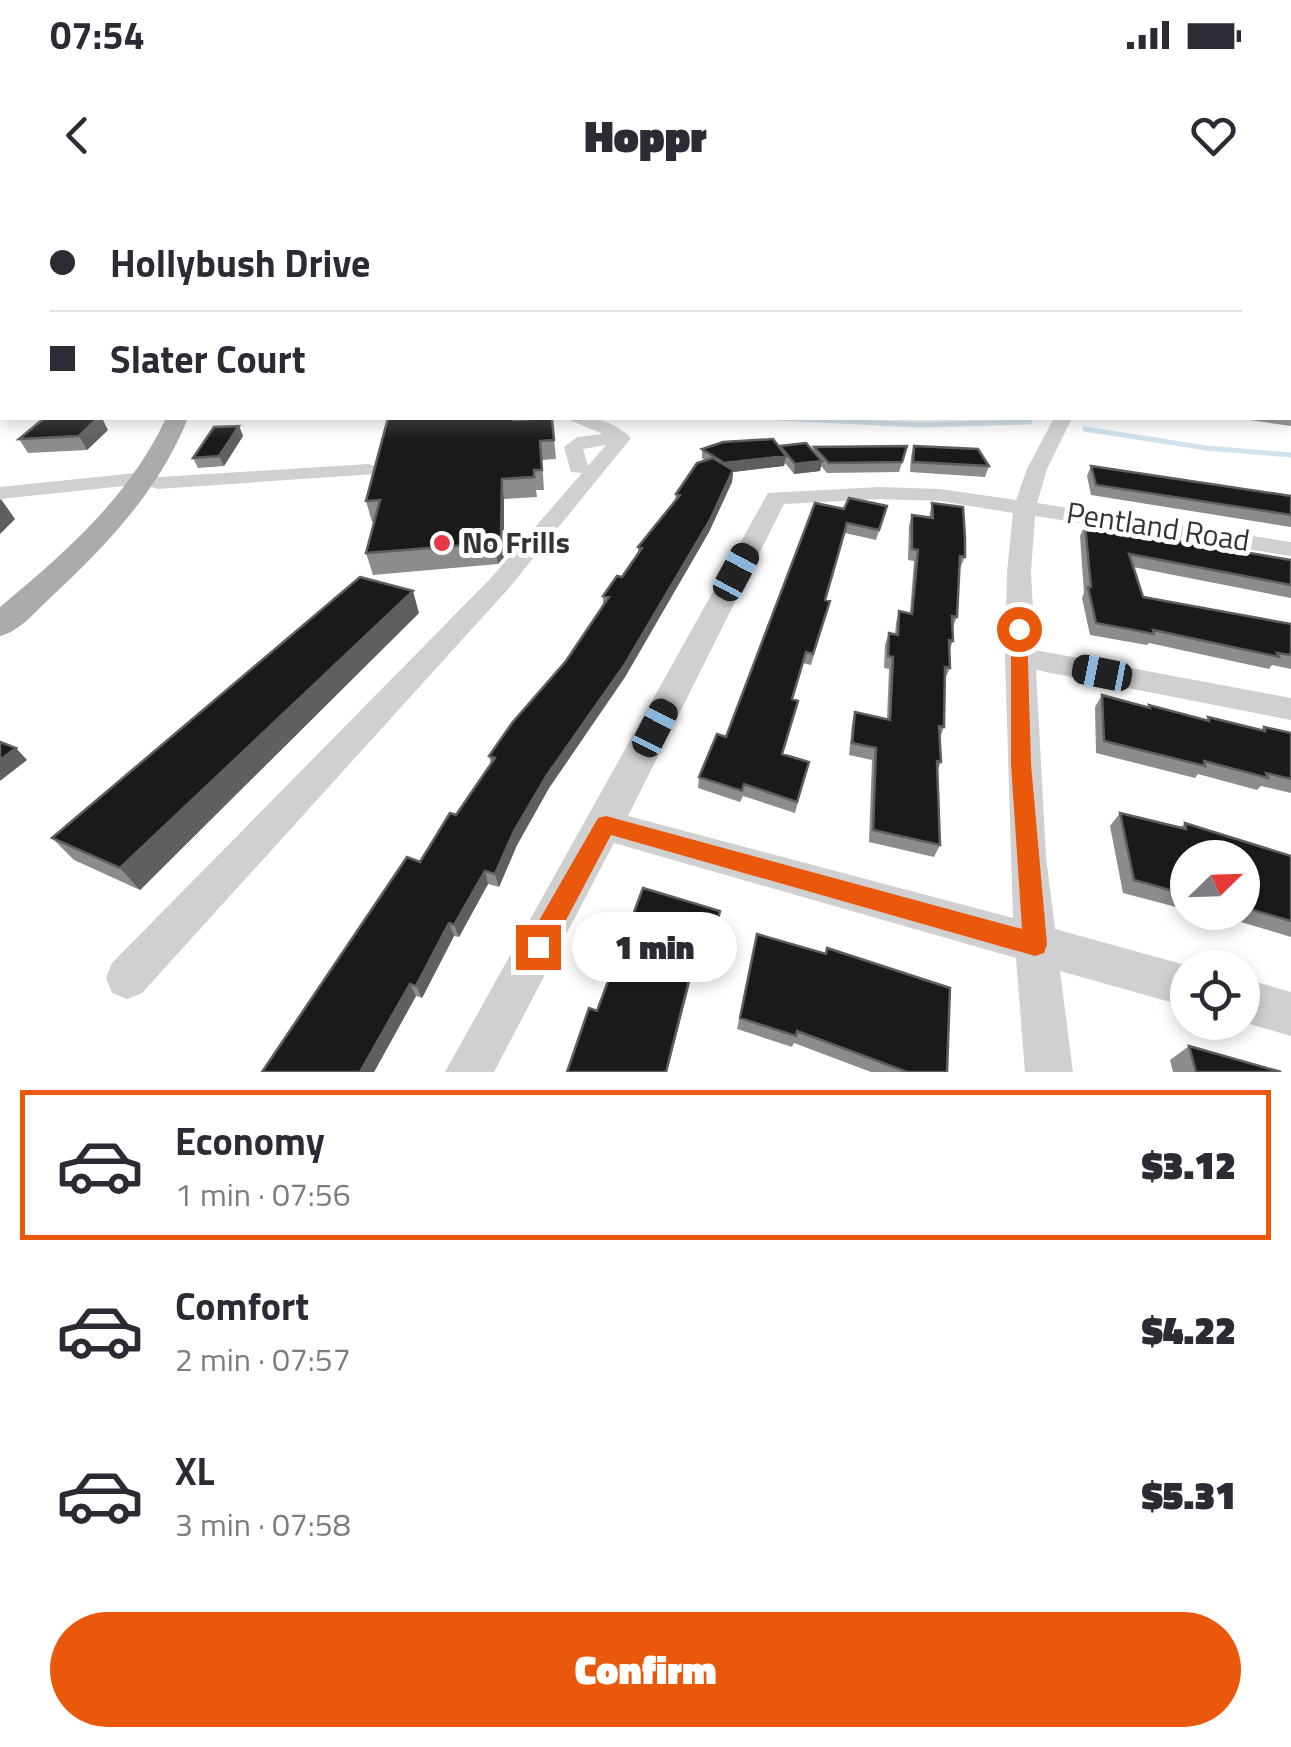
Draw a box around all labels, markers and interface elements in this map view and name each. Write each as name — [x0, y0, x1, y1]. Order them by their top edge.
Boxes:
text: 07:54 — [50, 6, 145, 64]
text: Hoppr — [584, 101, 707, 169]
icon: back — [50, 108, 105, 163]
icon: heart — [1186, 108, 1241, 163]
text: Hollybush Drive — [110, 234, 370, 292]
text: Slater Court — [110, 330, 306, 388]
street label: Pentland Road — [1063, 489, 1253, 563]
place label: No Frills — [462, 519, 570, 565]
marker: No Frills — [431, 532, 453, 554]
car — [709, 538, 763, 606]
route start — [997, 607, 1042, 652]
car — [1070, 653, 1134, 693]
car — [628, 694, 682, 762]
north arrow — [1170, 840, 1260, 930]
map controls — [1170, 840, 1260, 1040]
callout: 1 min — [573, 912, 738, 982]
text: 1 min — [615, 923, 694, 971]
route end — [516, 925, 561, 970]
button: locate — [1170, 950, 1260, 1040]
text: Economy — [175, 1112, 325, 1170]
icon: car — [55, 1120, 145, 1210]
text: $3.12 — [1142, 1136, 1236, 1194]
text: 1 min · 07:56 — [175, 1170, 351, 1218]
text: Comfort — [175, 1277, 309, 1335]
icon: car — [55, 1285, 145, 1375]
text: $4.22 — [1142, 1301, 1236, 1359]
text: 2 min · 07:57 — [175, 1335, 351, 1383]
text: XL — [175, 1442, 215, 1500]
icon: car — [55, 1450, 145, 1540]
text: $5.31 — [1142, 1466, 1236, 1524]
text: 3 min · 07:58 — [175, 1500, 351, 1548]
button: Confirm — [50, 1612, 1241, 1727]

